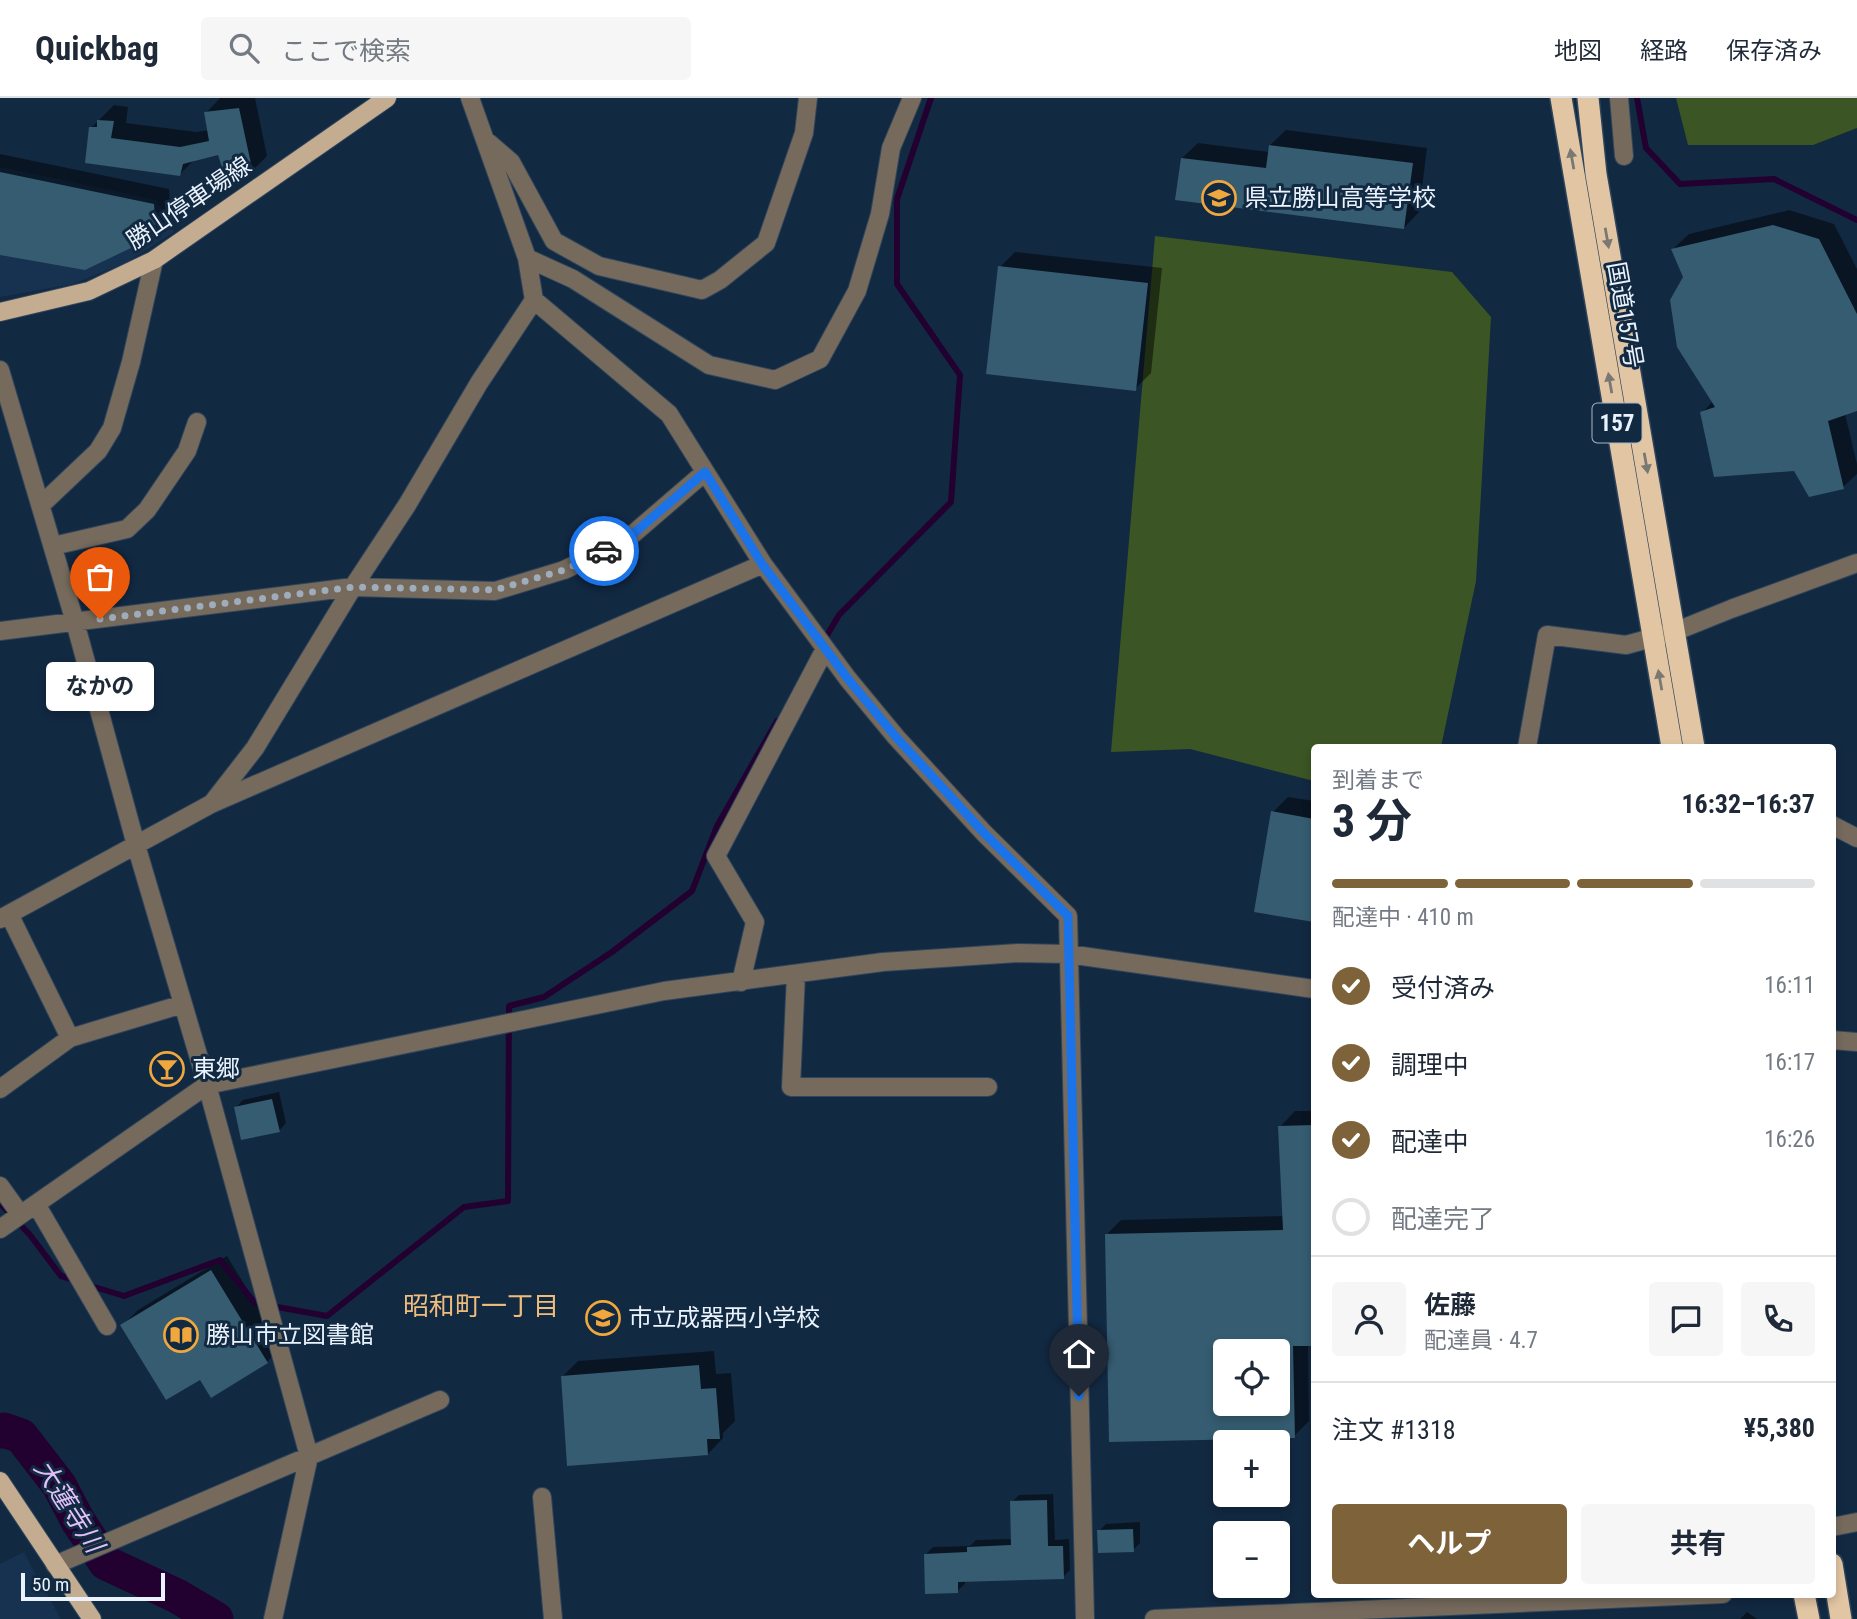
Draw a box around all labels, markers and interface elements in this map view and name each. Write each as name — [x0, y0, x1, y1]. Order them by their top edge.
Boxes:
search box — [201, 17, 691, 80]
text: Quickbag — [35, 29, 159, 68]
icon: search — [225, 29, 263, 67]
text: ここで検索 — [281, 36, 411, 66]
text: 地図 — [1554, 37, 1602, 65]
text: 経路 — [1640, 37, 1688, 65]
text: 保存済み — [1726, 37, 1822, 65]
one-way arrow — [1566, 148, 1577, 170]
street label: 勝山停車場線 — [121, 151, 257, 255]
school or university icon: 県立勝山高等学校 — [1200, 179, 1238, 217]
place label: 県立勝山高等学校 — [1244, 184, 1436, 212]
one-way arrow — [1602, 227, 1613, 249]
street label: 国道157号 — [1602, 260, 1648, 370]
one-way arrow — [1604, 372, 1615, 394]
road number: 157 — [1592, 404, 1642, 442]
one-way arrow — [1640, 452, 1651, 474]
courier — [569, 516, 639, 586]
icon: car — [585, 532, 623, 570]
pin — [70, 547, 130, 619]
icon: bag — [81, 558, 119, 596]
callout: なかの — [46, 661, 154, 710]
one-way arrow — [1655, 669, 1666, 691]
text: なかの — [66, 673, 135, 700]
text: 到着まで — [1332, 767, 1424, 794]
text: 16:32–16:37 — [1681, 789, 1815, 819]
text: 3 分 — [1332, 794, 1412, 848]
text: 配達中 · 410 m — [1332, 904, 1474, 931]
icon: check — [1332, 967, 1370, 1005]
text: 16:11 — [1764, 972, 1815, 999]
text: 受付済み — [1391, 973, 1495, 1003]
icon: check — [1332, 1044, 1370, 1082]
text: 16:17 — [1764, 1049, 1815, 1076]
bar icon: 東郷 — [148, 1050, 186, 1088]
text: 調理中 — [1391, 1050, 1469, 1080]
place label: 東郷 — [192, 1055, 240, 1083]
icon: check — [1332, 1121, 1370, 1159]
text: 16:26 — [1764, 1126, 1815, 1153]
text: 配達中 — [1391, 1127, 1469, 1157]
text: 配達完了 — [1391, 1204, 1495, 1234]
button: person — [1332, 1282, 1406, 1356]
button: chat — [1649, 1282, 1723, 1356]
button: phone — [1741, 1282, 1815, 1356]
text: 佐藤 — [1424, 1290, 1476, 1320]
district label: 昭和町一丁目 — [403, 1291, 559, 1321]
school or university icon: 市立成器西小学校 — [584, 1299, 622, 1337]
place label: 市立成器西小学校 — [628, 1304, 820, 1332]
library icon: 勝山市立図書館 — [162, 1316, 200, 1354]
place label: 勝山市立図書館 — [206, 1321, 374, 1349]
pin — [1049, 1324, 1109, 1396]
text: 配達員 · 4.7 — [1424, 1327, 1538, 1354]
icon: home — [1060, 1335, 1098, 1373]
map controls — [1213, 1339, 1290, 1598]
button: locate — [1213, 1339, 1290, 1416]
text: ¥5,380 — [1744, 1413, 1815, 1443]
text: 注文 #1318 — [1332, 1415, 1456, 1445]
button: + — [1213, 1430, 1290, 1507]
water label: 大蓮寺川 — [28, 1454, 112, 1560]
button: ヘルプ — [1332, 1504, 1567, 1584]
button: 共有 — [1581, 1504, 1815, 1584]
button: − — [1213, 1521, 1290, 1598]
scale bar — [21, 1570, 164, 1602]
text: 50 m — [32, 1573, 69, 1596]

